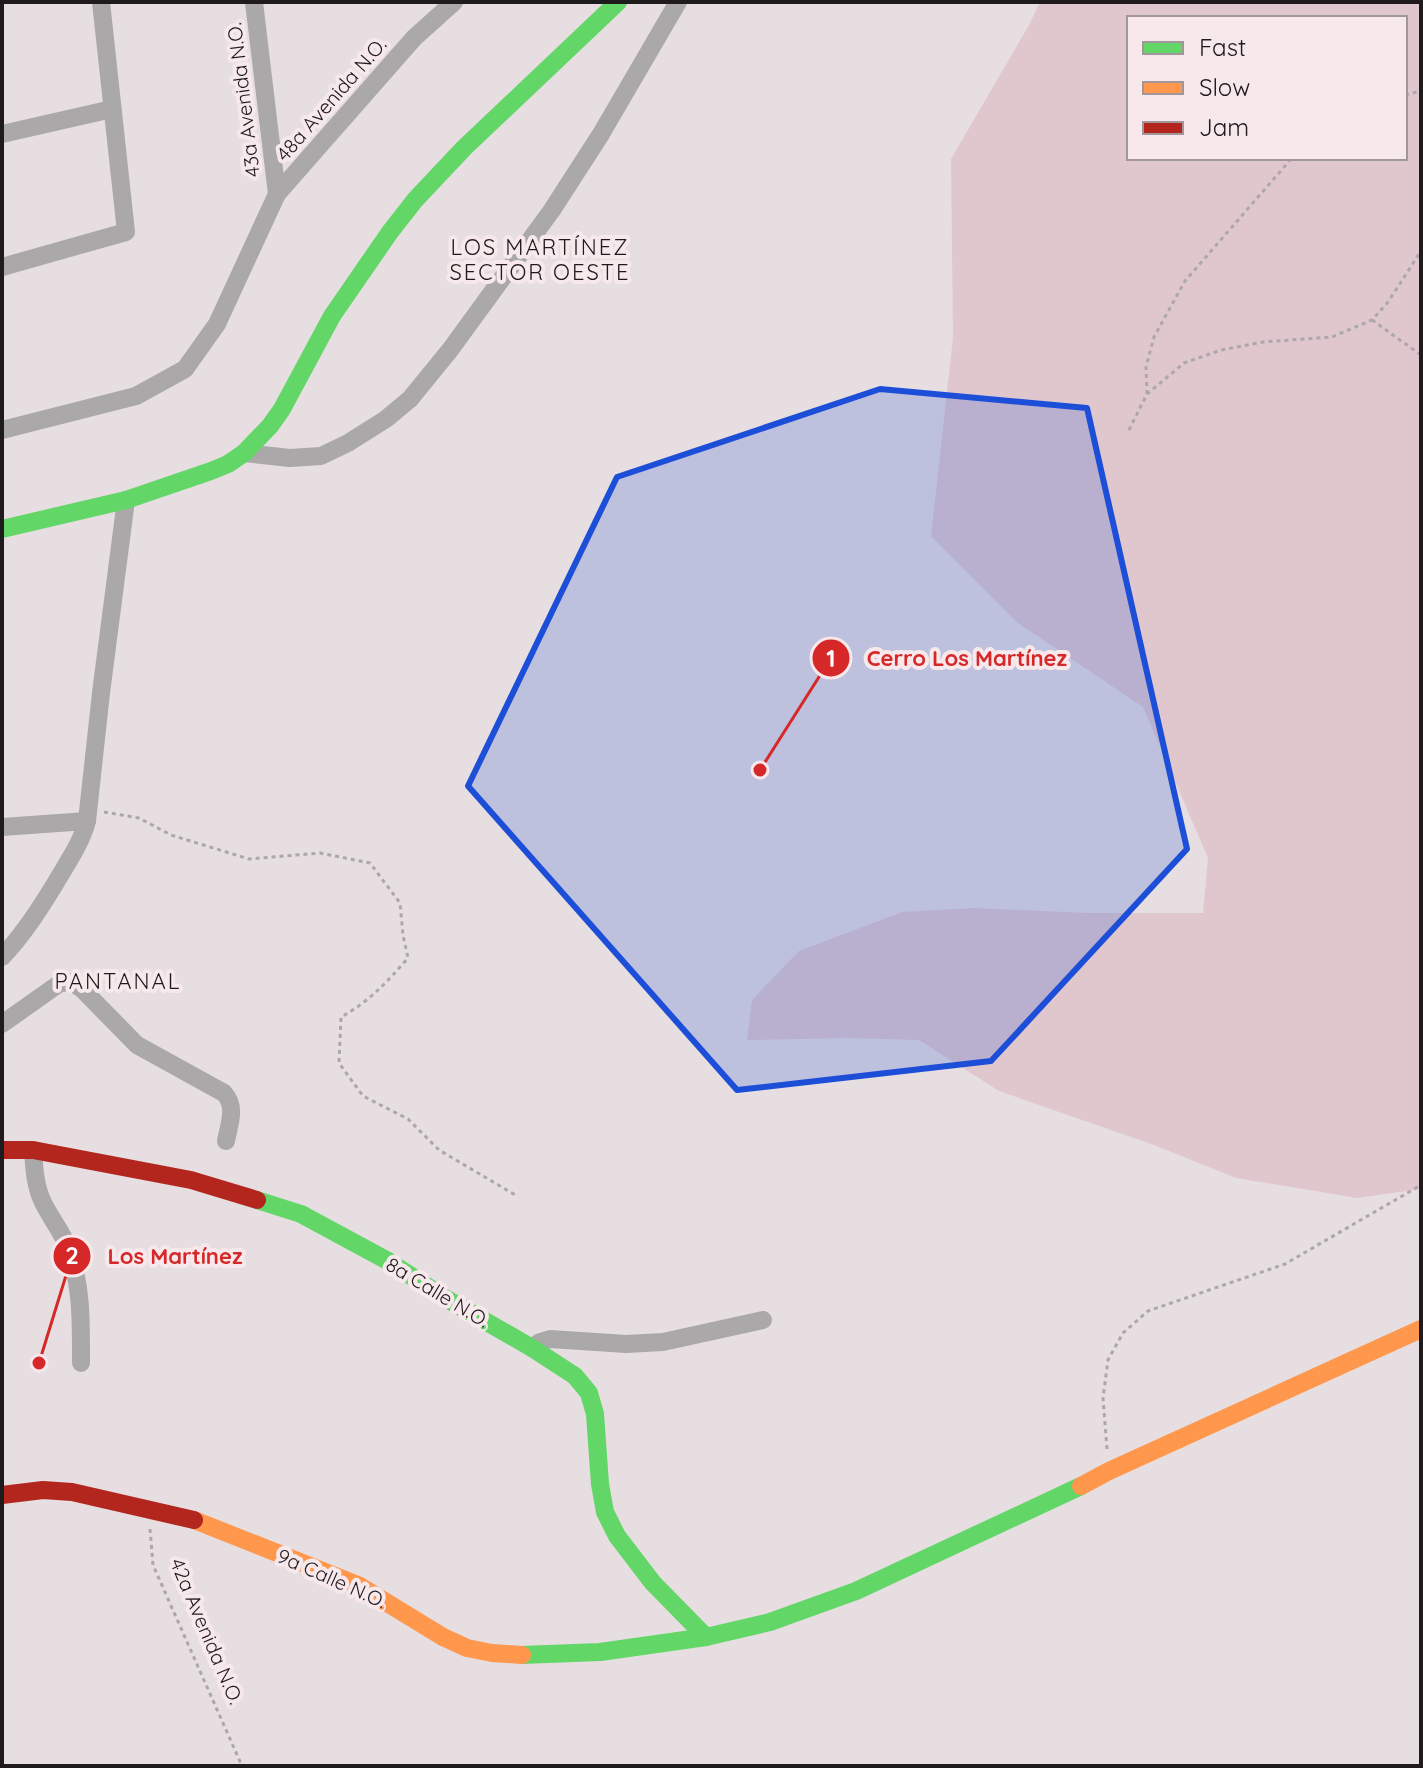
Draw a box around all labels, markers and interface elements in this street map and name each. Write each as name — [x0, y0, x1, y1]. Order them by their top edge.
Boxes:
legend — [1127, 16, 1407, 160]
street label: 43a Avenida N.O. — [221, 21, 265, 179]
street label: 48a Avenida N.O. — [270, 32, 392, 166]
text: Fast — [1199, 32, 1246, 62]
text: Slow — [1199, 72, 1250, 102]
text: Jam — [1199, 112, 1249, 142]
district label: LOS MARTÍNEZ SECTOR OESTE — [449, 233, 631, 286]
callout: Cerro Los Martínez — [811, 635, 1083, 681]
text: 1 — [826, 643, 836, 673]
text: Cerro Los Martínez — [867, 644, 1068, 672]
district label: PANTANAL — [55, 967, 181, 995]
callout: Los Martínez — [52, 1233, 259, 1279]
text: 2 — [65, 1240, 79, 1270]
text: Los Martínez — [107, 1242, 243, 1270]
street label: 8a Calle N.O. — [382, 1251, 494, 1333]
street label: 9a Calle N.O. — [274, 1543, 390, 1613]
street label: 42a Avenida N.O. — [165, 1554, 249, 1708]

